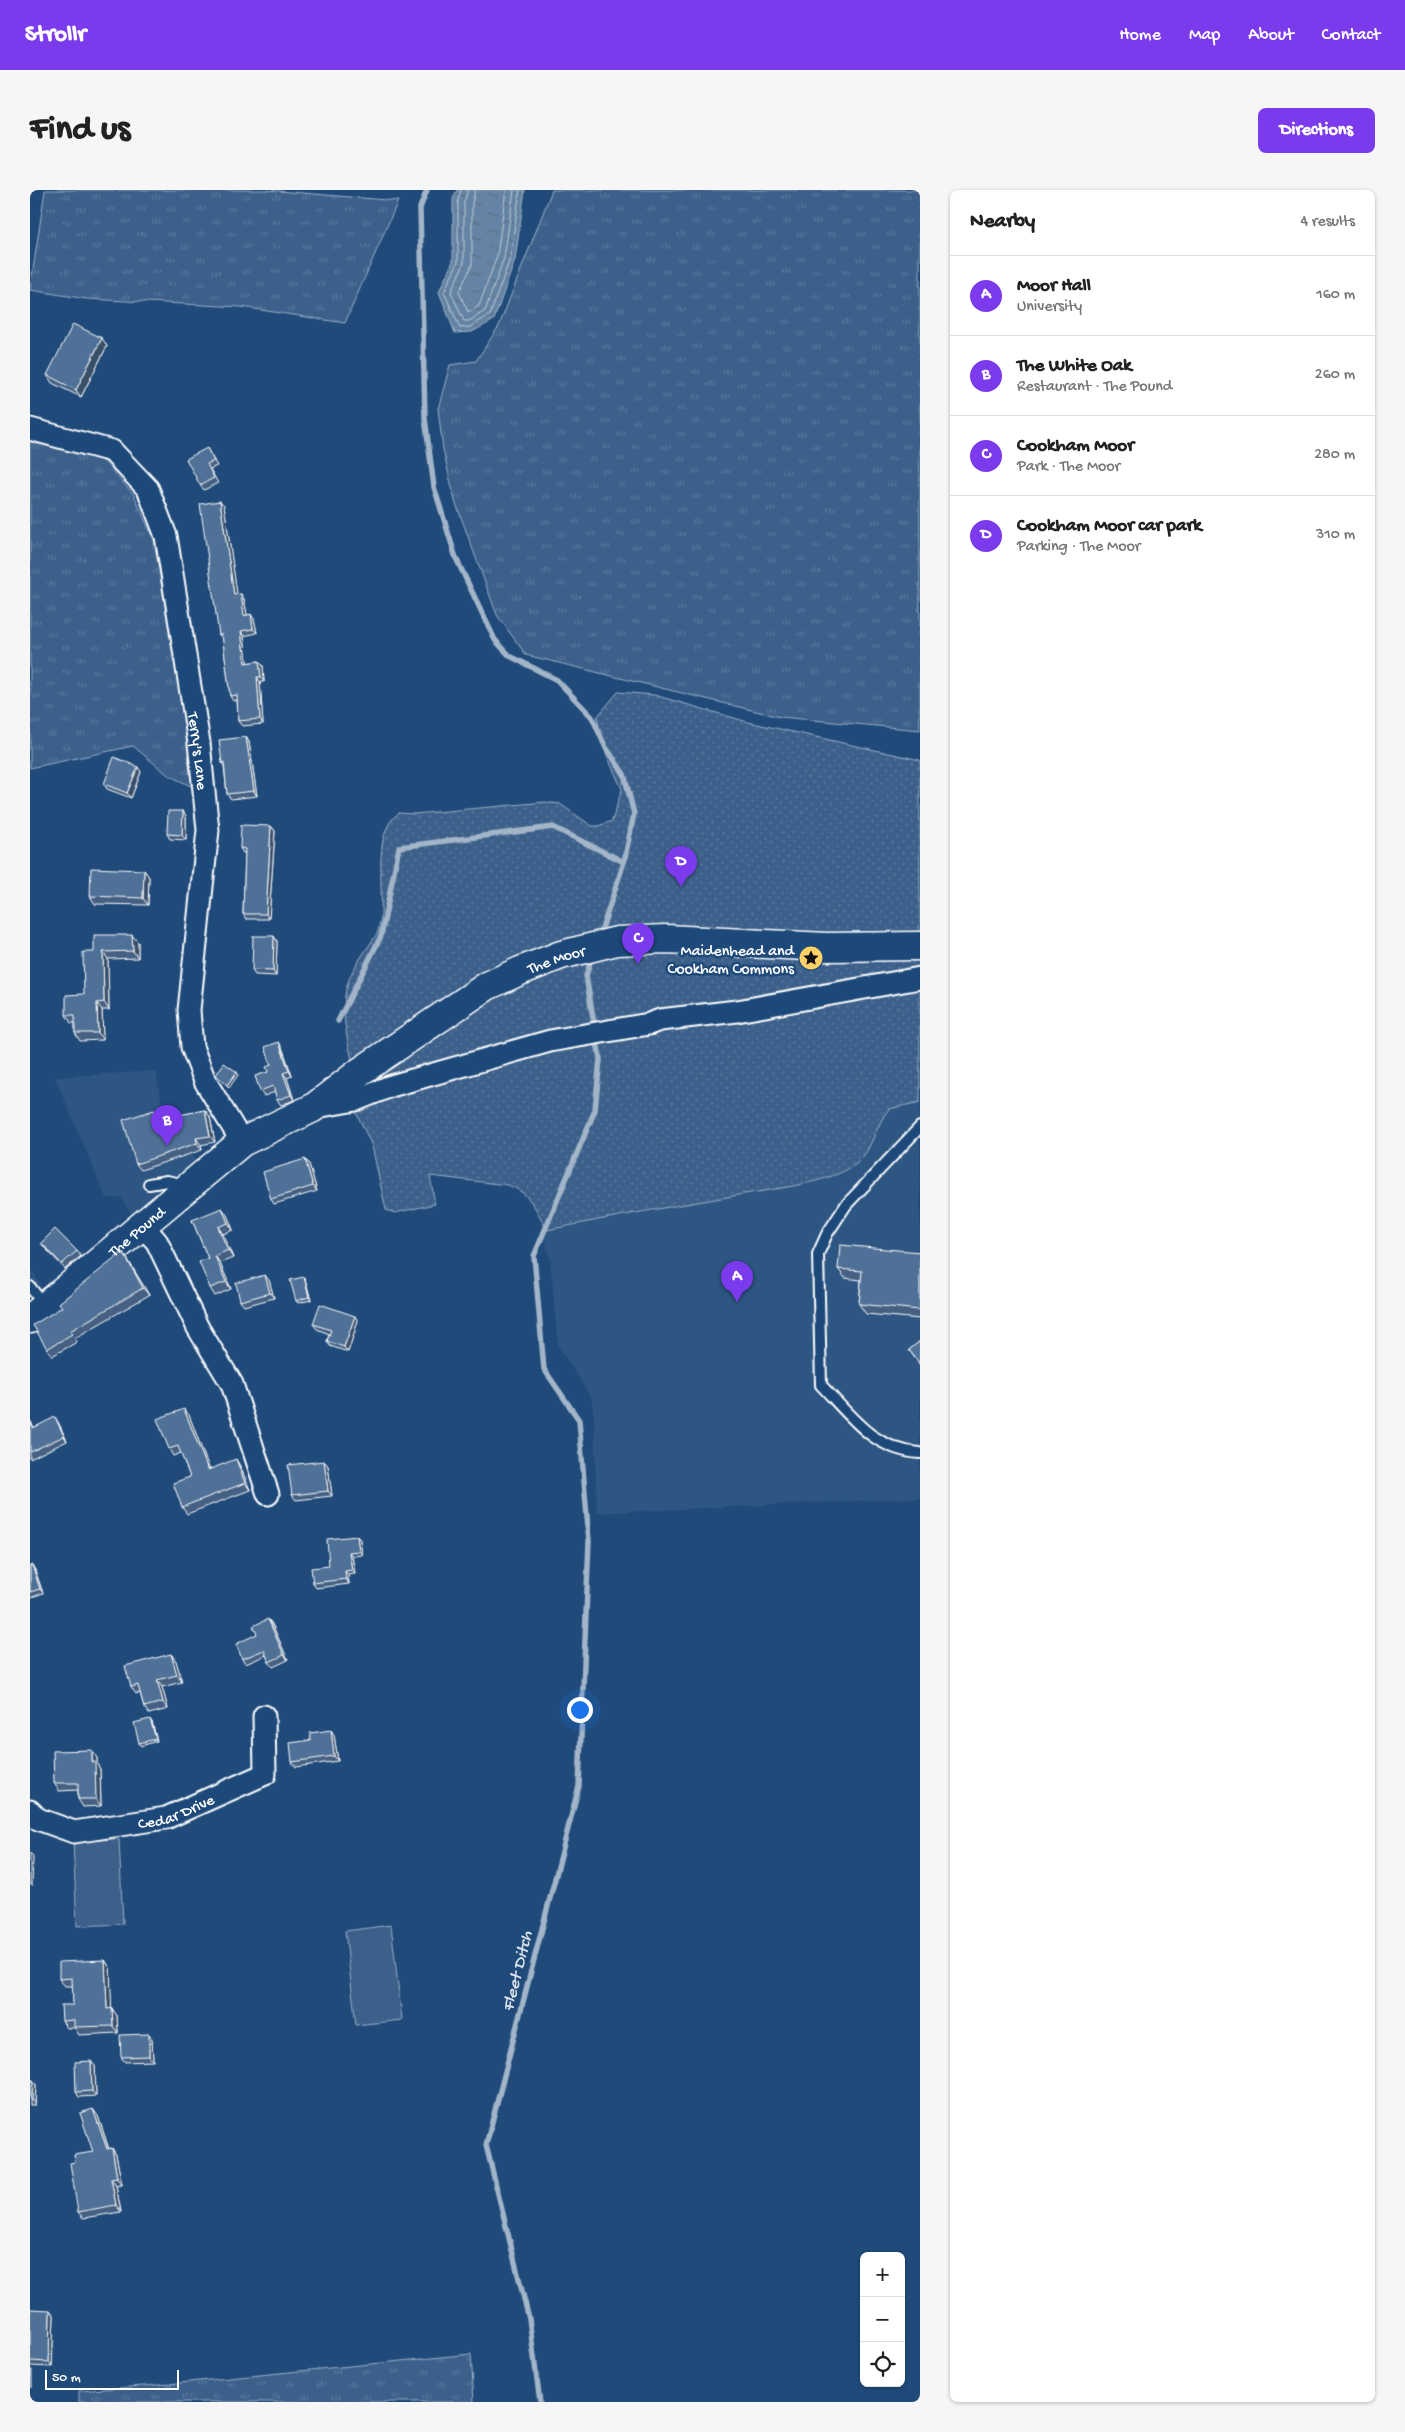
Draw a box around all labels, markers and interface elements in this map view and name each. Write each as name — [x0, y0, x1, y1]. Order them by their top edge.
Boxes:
text: Strollr — [25, 21, 86, 50]
text: Home — [1119, 25, 1161, 46]
text: Map — [1189, 25, 1220, 46]
text: About — [1248, 25, 1294, 46]
text: Contact — [1322, 25, 1380, 46]
button: Directions — [1258, 108, 1375, 153]
text: Find us — [30, 110, 130, 151]
text: Nearby — [970, 210, 1035, 235]
text: 4 results — [1300, 213, 1355, 232]
text: Moor Hall — [1017, 275, 1091, 298]
text: A — [981, 286, 991, 305]
text: 160 m — [1316, 286, 1355, 305]
text: University — [1017, 298, 1082, 317]
text: The White Oak — [1017, 355, 1132, 378]
text: B — [982, 366, 990, 385]
text: 260 m — [1315, 366, 1355, 385]
text: Restaurant · The Pound — [1017, 378, 1172, 397]
text: Cookham Moor — [1017, 435, 1134, 458]
text: C — [982, 446, 990, 465]
text: 280 m — [1314, 446, 1355, 465]
text: Park · The Moor — [1017, 458, 1120, 477]
text: Cookham Moor car park — [1017, 515, 1202, 538]
text: D — [981, 526, 991, 545]
text: 310 m — [1316, 526, 1355, 545]
text: Parking · The Moor — [1017, 538, 1140, 557]
street label: Terry's Lane — [181, 710, 210, 792]
pin: D — [665, 846, 697, 887]
pin: C — [622, 923, 654, 964]
street label: The Moor — [524, 943, 589, 981]
place label: Maidenhead and Cookham Commons — [667, 943, 796, 980]
place icon: Maidenhead and Cookham Commons — [798, 945, 824, 971]
pin: B — [151, 1105, 183, 1146]
street label: The Pound — [105, 1203, 172, 1263]
pin: A — [721, 1261, 753, 1302]
your location — [567, 1697, 593, 1723]
street label: Cedar Drive — [137, 1791, 219, 1835]
water label: Fleet Ditch — [498, 1929, 539, 2014]
map controls — [860, 2252, 905, 2387]
button: + — [860, 2252, 905, 2297]
button: − — [860, 2297, 905, 2342]
button: locate — [860, 2342, 905, 2387]
scale bar — [45, 2367, 179, 2390]
text: 50 m — [52, 2370, 81, 2387]

